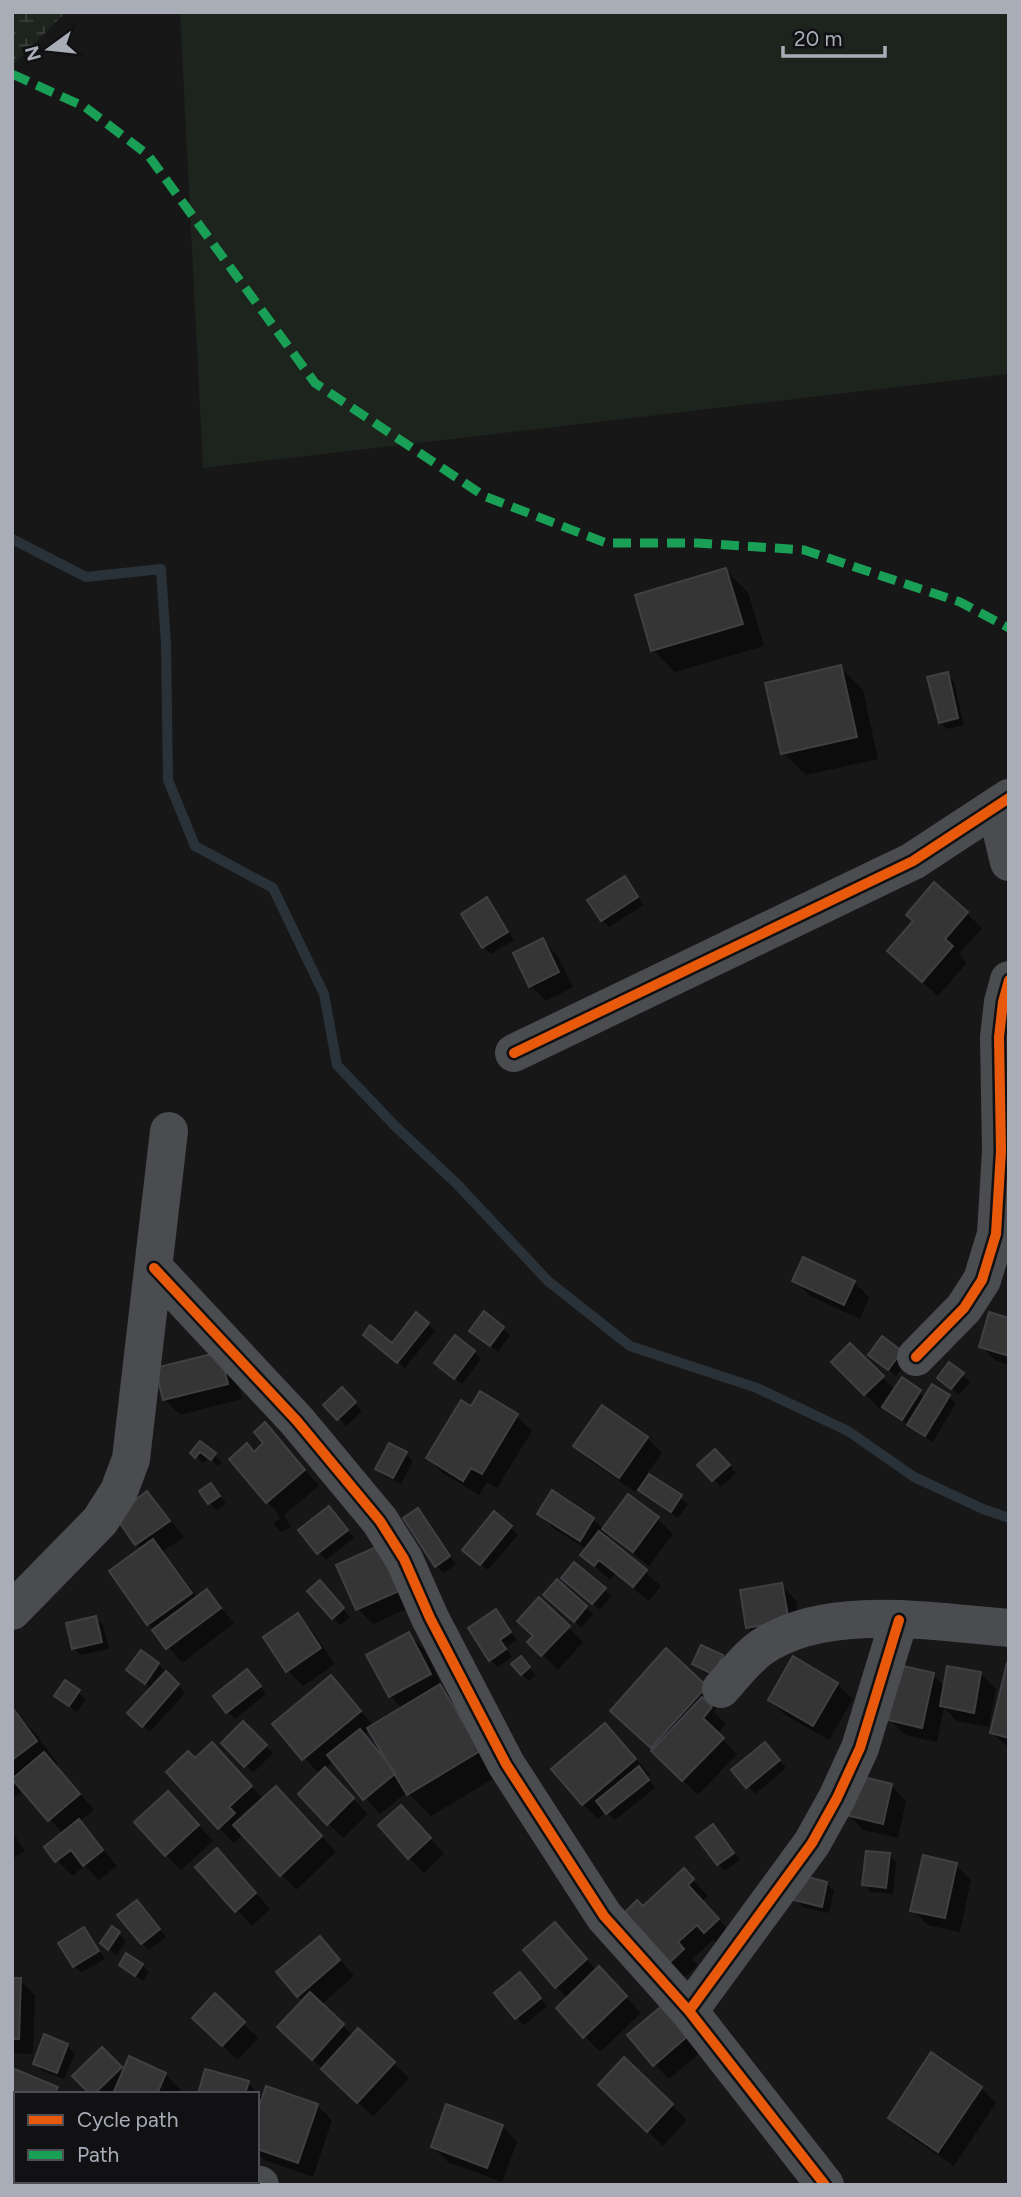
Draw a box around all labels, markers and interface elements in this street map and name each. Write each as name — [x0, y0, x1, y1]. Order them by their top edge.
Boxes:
north arrow — [14, 14, 84, 84]
scale bar — [783, 14, 884, 58]
text: 20 m — [794, 26, 842, 51]
text: N — [20, 43, 46, 63]
legend — [14, 2092, 259, 2183]
text: Cycle path — [77, 2107, 178, 2132]
text: Path — [77, 2142, 119, 2167]

